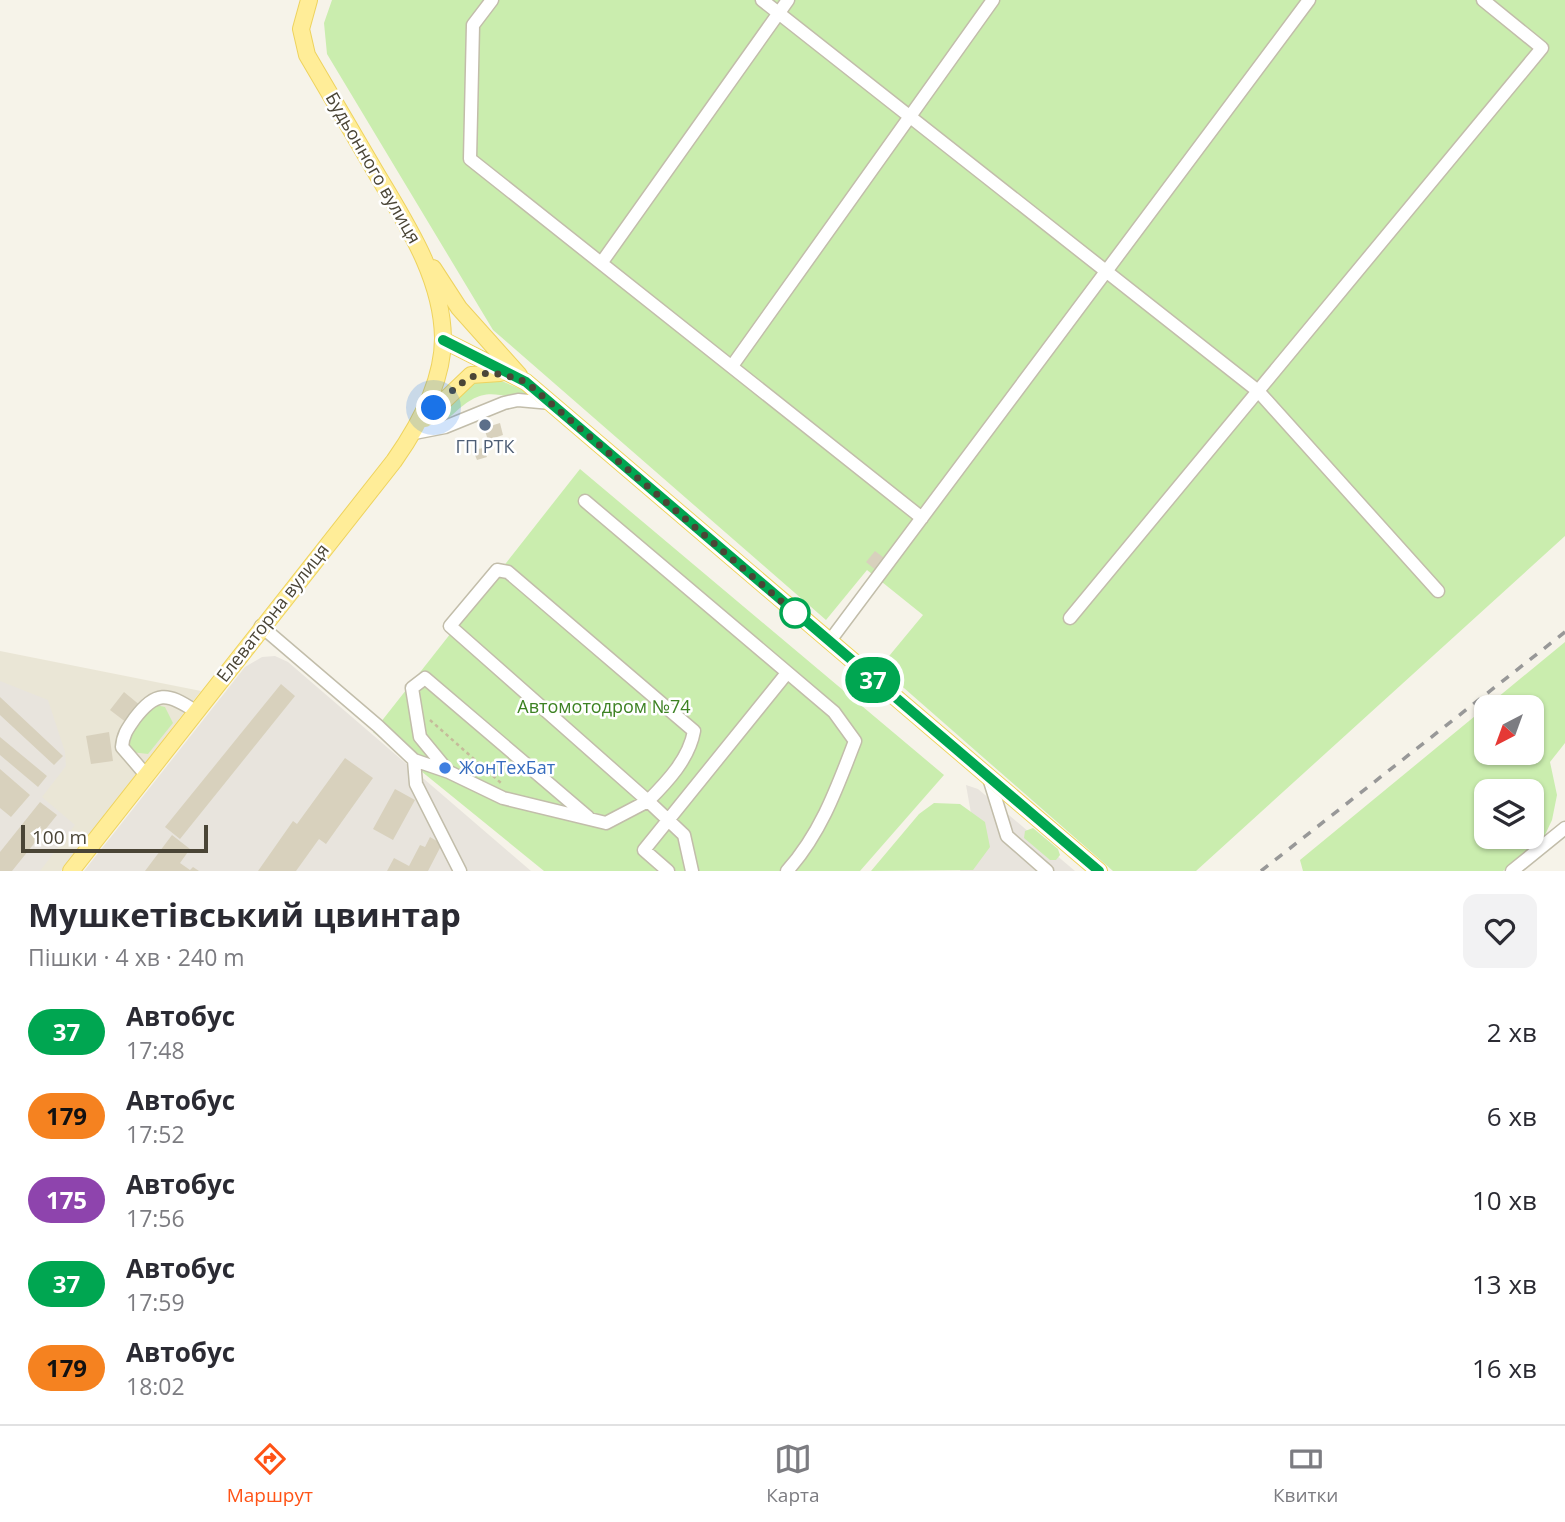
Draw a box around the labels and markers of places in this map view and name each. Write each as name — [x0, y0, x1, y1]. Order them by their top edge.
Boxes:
marker: ГП РТК — [477, 417, 493, 433]
place label: ГП РТК — [456, 434, 514, 458]
unlabelled marker — [780, 598, 810, 628]
place label: ЖонТехБат — [459, 755, 556, 779]
marker: ЖонТехБат — [437, 760, 453, 776]

